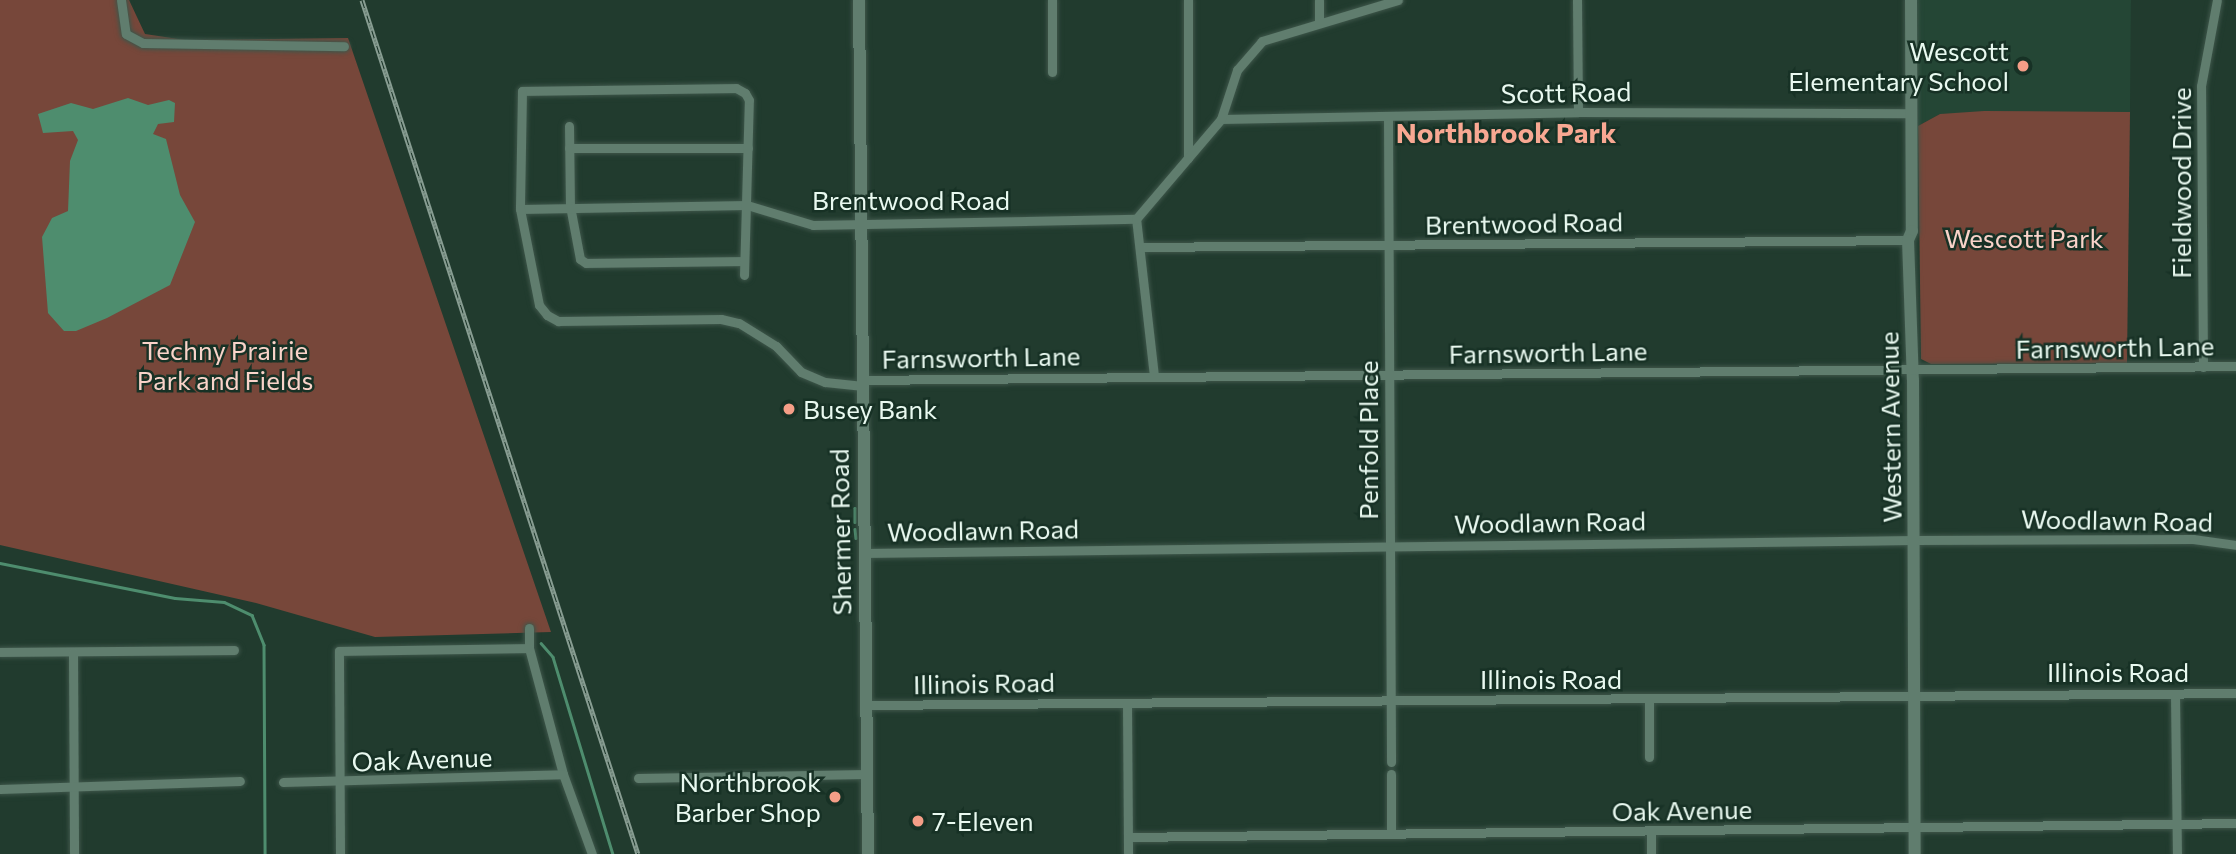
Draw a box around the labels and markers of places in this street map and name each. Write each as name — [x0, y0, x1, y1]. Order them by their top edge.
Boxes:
place label: Wescott Elementary School — [1788, 35, 2009, 96]
marker: Wescott Elementary School — [2015, 58, 2031, 74]
place label: Busey Bank — [803, 393, 937, 425]
marker: Busey Bank — [781, 401, 797, 417]
place label: Northbrook Barber Shop — [675, 766, 821, 828]
marker: Northbrook Barber Shop — [827, 789, 843, 805]
place label: 7-Eleven — [932, 805, 1034, 837]
marker: 7-Eleven — [910, 813, 926, 829]

